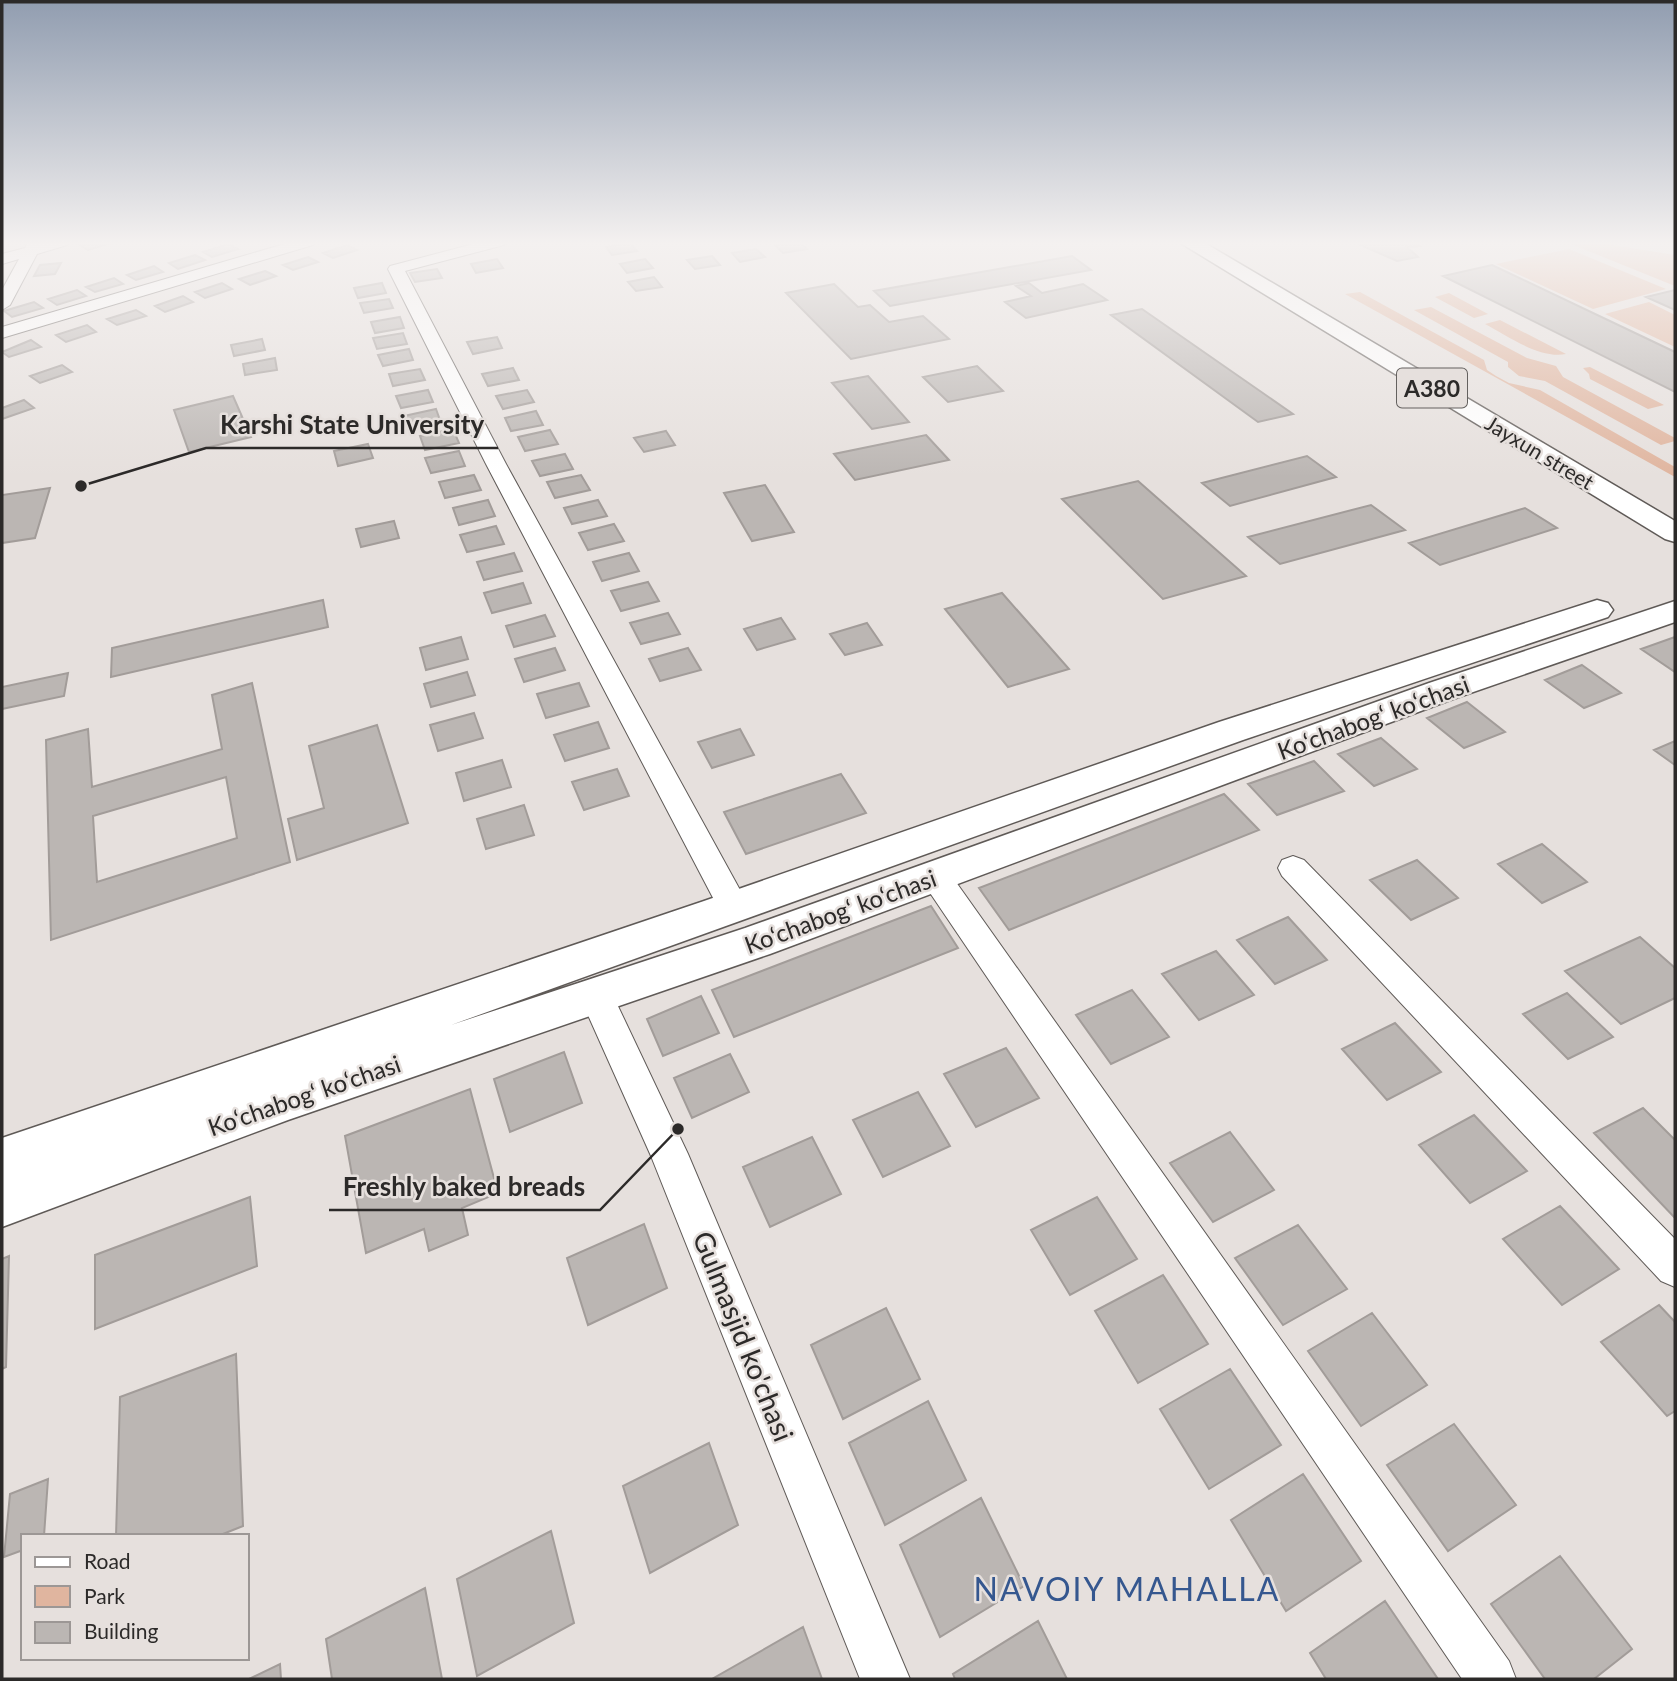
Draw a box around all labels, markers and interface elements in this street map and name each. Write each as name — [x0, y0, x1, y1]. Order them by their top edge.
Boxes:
road number: A380 — [1397, 368, 1467, 408]
callout: Karshi State University — [206, 401, 498, 448]
text: Karshi State University — [220, 408, 484, 440]
street label: Jayxun street — [1481, 410, 1599, 494]
street label: Ko‘chabog‘ ko‘chasi — [1273, 669, 1473, 765]
street label: Ko‘chabog‘ ko‘chasi — [740, 863, 940, 959]
street label: Ko‘chabog‘ ko‘chasi — [204, 1048, 404, 1142]
callout: Freshly baked breads — [329, 1163, 600, 1210]
text: Freshly baked breads — [343, 1170, 585, 1202]
street label: Gulmasjid ko'chasi — [686, 1226, 802, 1446]
legend — [21, 1534, 248, 1660]
text: Road — [84, 1548, 131, 1573]
district label: NAVOIY MAHALLA — [974, 1569, 1280, 1608]
text: Park — [84, 1583, 125, 1608]
text: Building — [84, 1618, 159, 1643]

